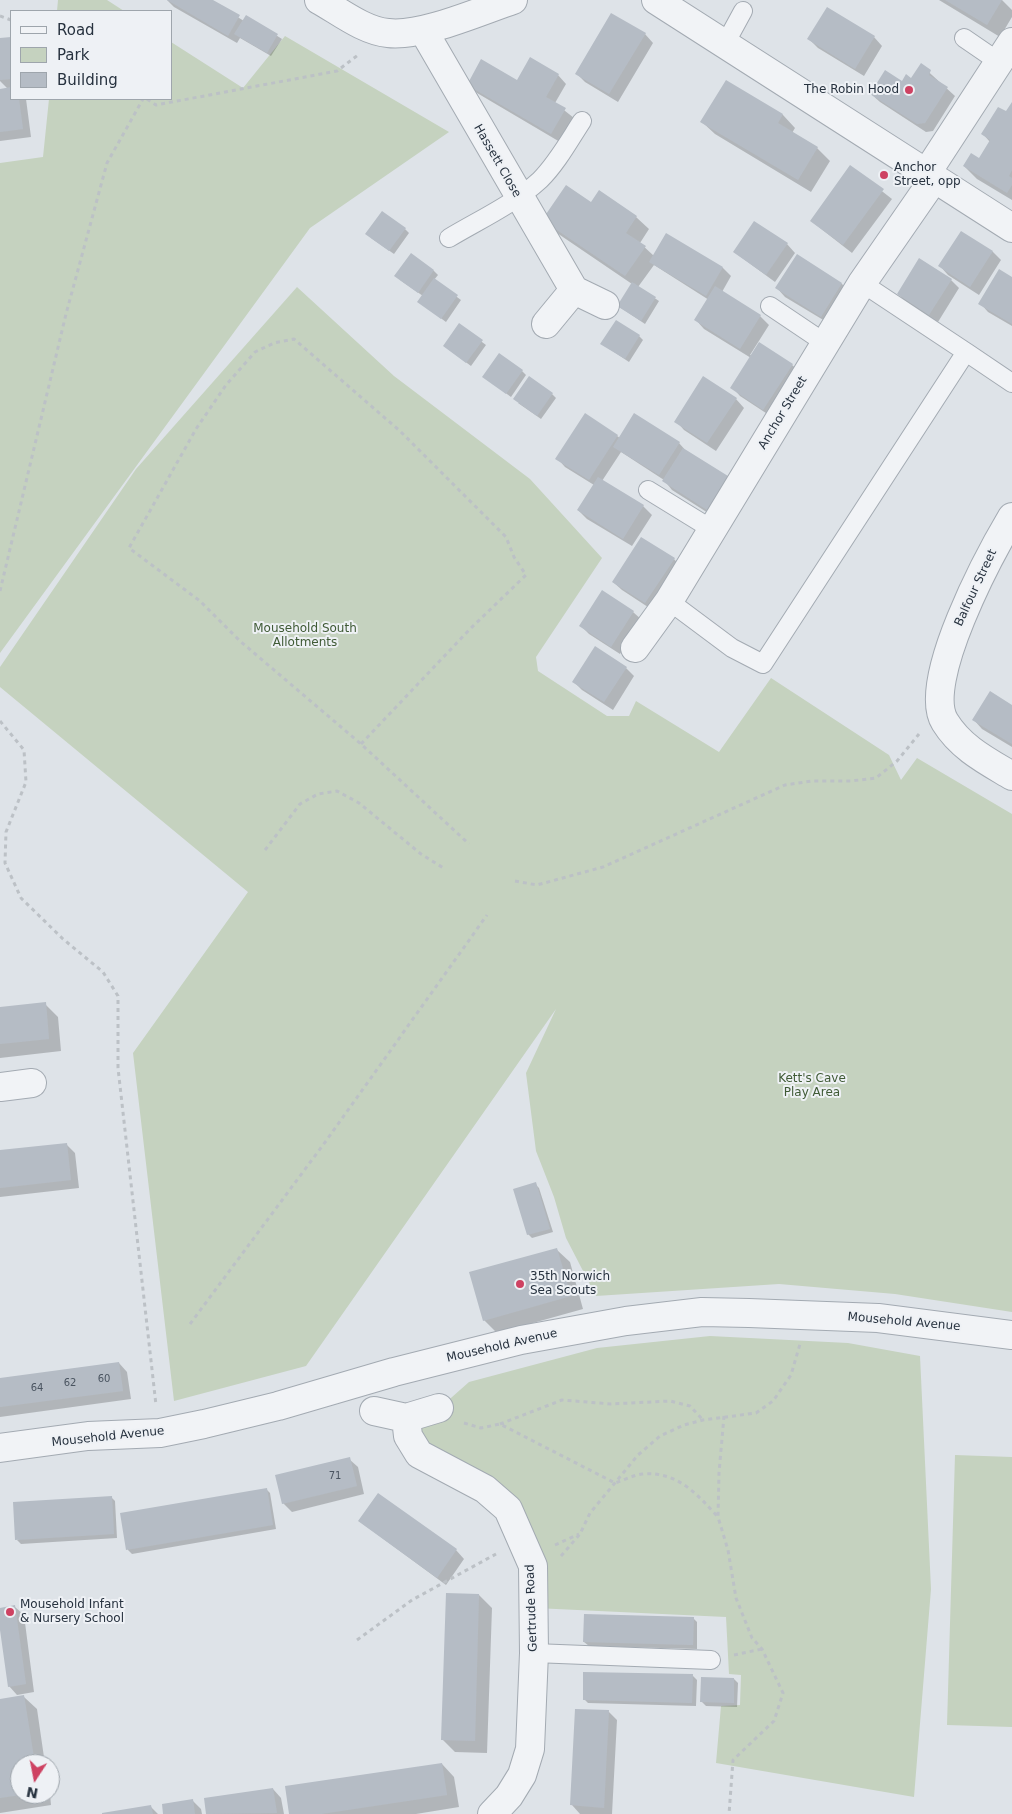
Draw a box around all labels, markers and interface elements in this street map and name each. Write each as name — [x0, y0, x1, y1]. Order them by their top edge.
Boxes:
legend — [10, 10, 172, 100]
text: Road — [57, 21, 95, 39]
text: Park — [57, 46, 89, 64]
text: Building — [57, 71, 118, 89]
place label: The Robin Hood — [804, 83, 899, 97]
marker: The Robin Hood — [903, 84, 915, 96]
street label: Hassett Close — [470, 122, 524, 200]
place label: Anchor Street, opp — [894, 161, 961, 189]
marker: Anchor Street, opp — [878, 169, 890, 181]
street label: Anchor Street — [756, 374, 810, 452]
street label: Balfour Street — [952, 547, 1000, 629]
park label: Mousehold South Allotments — [253, 622, 357, 650]
park label: Kett's Cave Play Area — [778, 1072, 846, 1100]
place label: 35th Norwich Sea Scouts — [530, 1270, 610, 1298]
marker: 35th Norwich Sea Scouts — [514, 1278, 526, 1290]
street label: Mousehold Avenue — [847, 1310, 961, 1334]
street label: Mousehold Avenue — [445, 1326, 559, 1366]
house number: 60 — [98, 1373, 110, 1385]
house number: 62 — [64, 1377, 76, 1389]
house number: 64 — [31, 1382, 43, 1394]
street label: Mousehold Avenue — [51, 1424, 165, 1450]
house number: 71 — [329, 1470, 341, 1482]
street label: Gertrude Road — [523, 1564, 541, 1652]
place label: Mousehold Infant & Nursery School — [20, 1598, 124, 1626]
marker: Mousehold Infant & Nursery School — [4, 1606, 16, 1618]
north arrow — [10, 1754, 60, 1804]
text: N — [25, 1784, 40, 1802]

